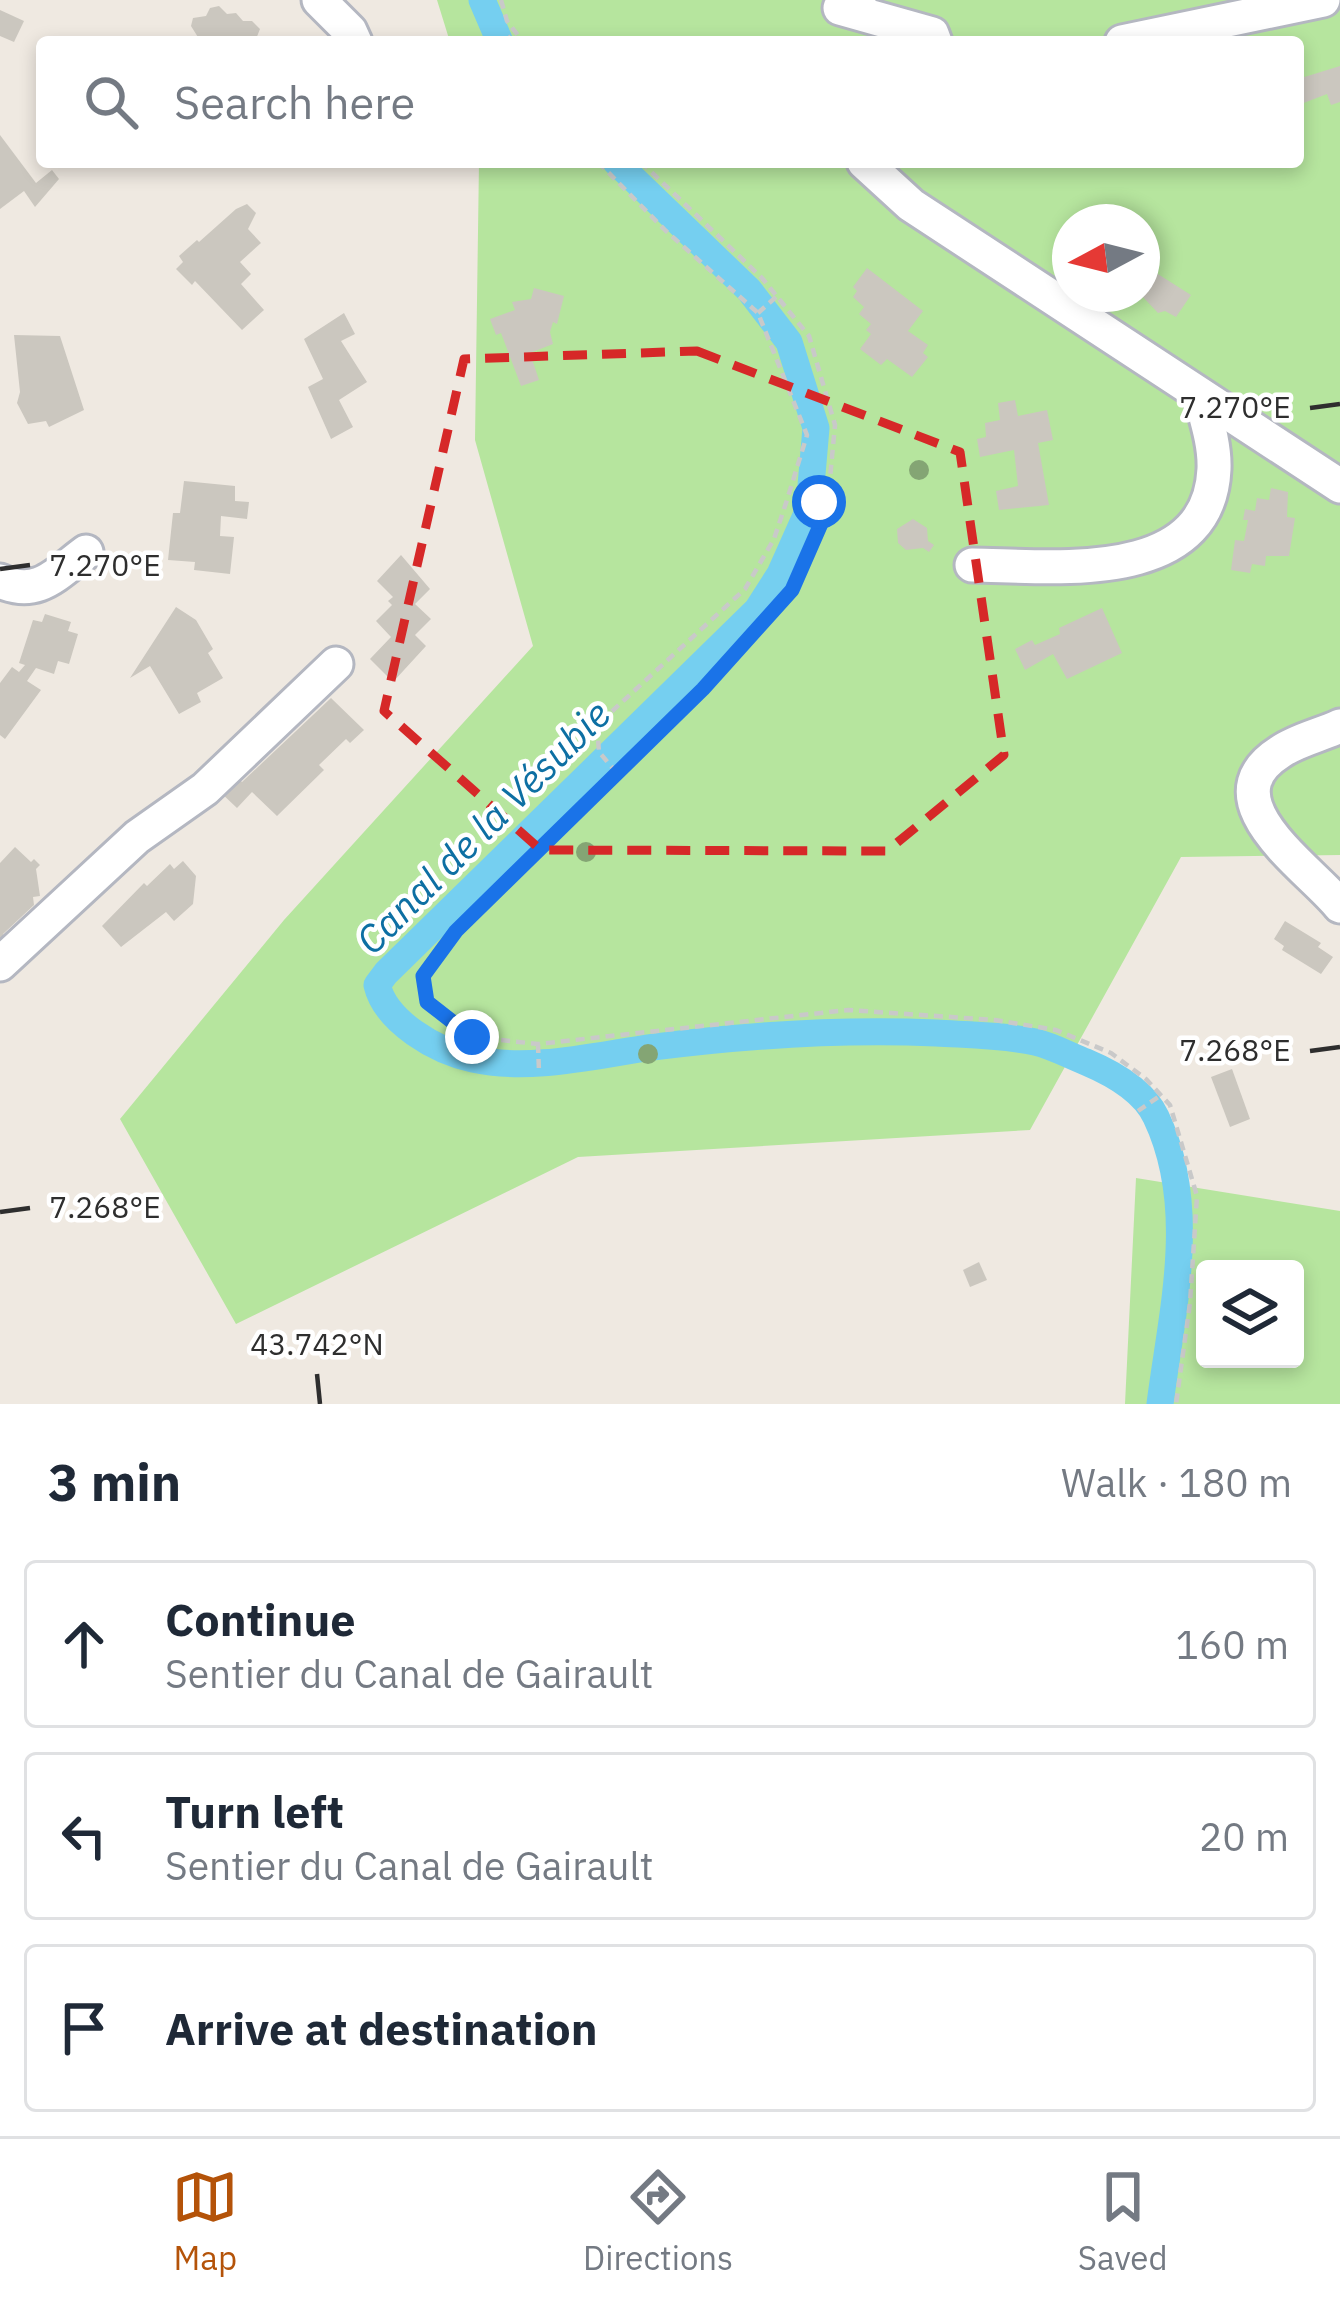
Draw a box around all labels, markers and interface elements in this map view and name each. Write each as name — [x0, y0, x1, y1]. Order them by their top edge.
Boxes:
search box — [36, 36, 1304, 168]
icon: search — [78, 69, 144, 135]
text: Search here — [174, 73, 415, 131]
north arrow — [1052, 204, 1160, 312]
text: 7.270°E — [1179, 387, 1291, 426]
route start — [792, 475, 846, 529]
text: 7.270°E — [49, 545, 161, 584]
water label: Canal de la Vésubie — [345, 689, 621, 965]
route end — [445, 1010, 499, 1064]
text: 7.268°E — [1179, 1030, 1291, 1069]
text: 7.268°E — [49, 1187, 161, 1226]
map controls — [1196, 1260, 1304, 1368]
button: layers — [1196, 1260, 1304, 1368]
text: 43.742°N — [250, 1324, 384, 1363]
text: 3 min — [48, 1449, 181, 1515]
text: Walk · 180 m — [1061, 1457, 1292, 1508]
text: Continue — [165, 1590, 356, 1648]
icon: ahead — [51, 1611, 117, 1677]
text: 160 m — [1176, 1619, 1289, 1670]
text: Sentier du Canal de Gairault — [165, 1648, 654, 1699]
text: Turn left — [165, 1782, 344, 1840]
icon: left — [51, 1803, 117, 1869]
text: 20 m — [1199, 1811, 1289, 1862]
text: Sentier du Canal de Gairault — [165, 1840, 654, 1891]
icon: arrive — [51, 1995, 117, 2061]
text: Arrive at destination — [165, 1999, 598, 2057]
tab: Map — [172, 2164, 238, 2279]
tab: Directions — [583, 2164, 733, 2279]
tab: Saved — [1078, 2164, 1168, 2279]

